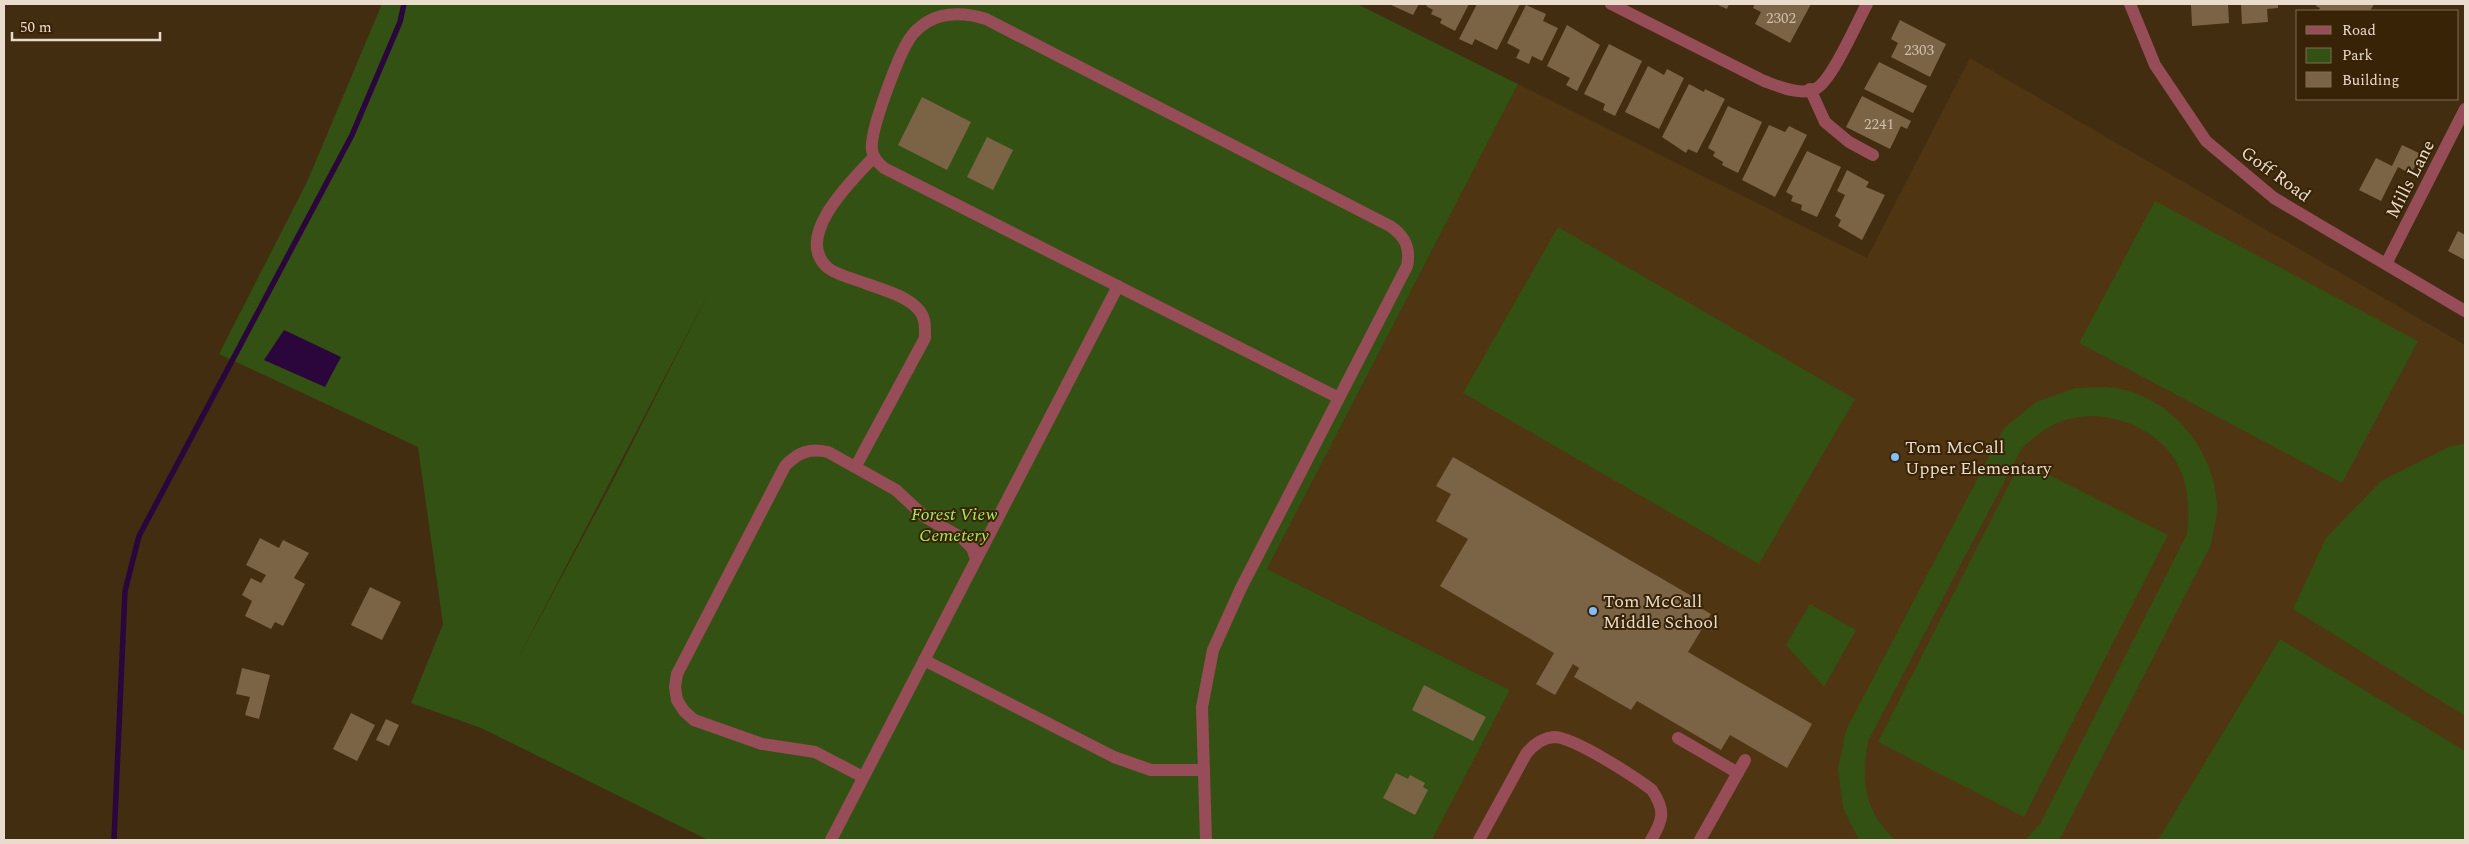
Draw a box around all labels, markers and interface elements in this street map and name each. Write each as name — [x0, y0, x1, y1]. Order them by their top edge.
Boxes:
house number: 2302 — [1766, 7, 1796, 30]
scale bar — [12, 10, 160, 42]
legend — [2296, 10, 2459, 100]
text: 50 m — [20, 16, 52, 39]
text: Road — [2342, 19, 2376, 42]
house number: 2303 — [1904, 39, 1934, 62]
text: Park — [2342, 44, 2373, 67]
text: Building — [2342, 69, 2399, 92]
house number: 2241 — [1864, 113, 1894, 136]
street label: Mills Lane — [2379, 135, 2442, 223]
street label: Goff Road — [2235, 140, 2316, 209]
place label: Tom McCall Upper Elementary — [1905, 434, 2053, 482]
marker: Tom McCall Upper Elementary — [1889, 451, 1901, 463]
park label: Forest View Cemetery — [911, 501, 997, 549]
place label: Tom McCall Middle School — [1603, 588, 1718, 636]
marker: Tom McCall Middle School — [1587, 605, 1599, 617]

